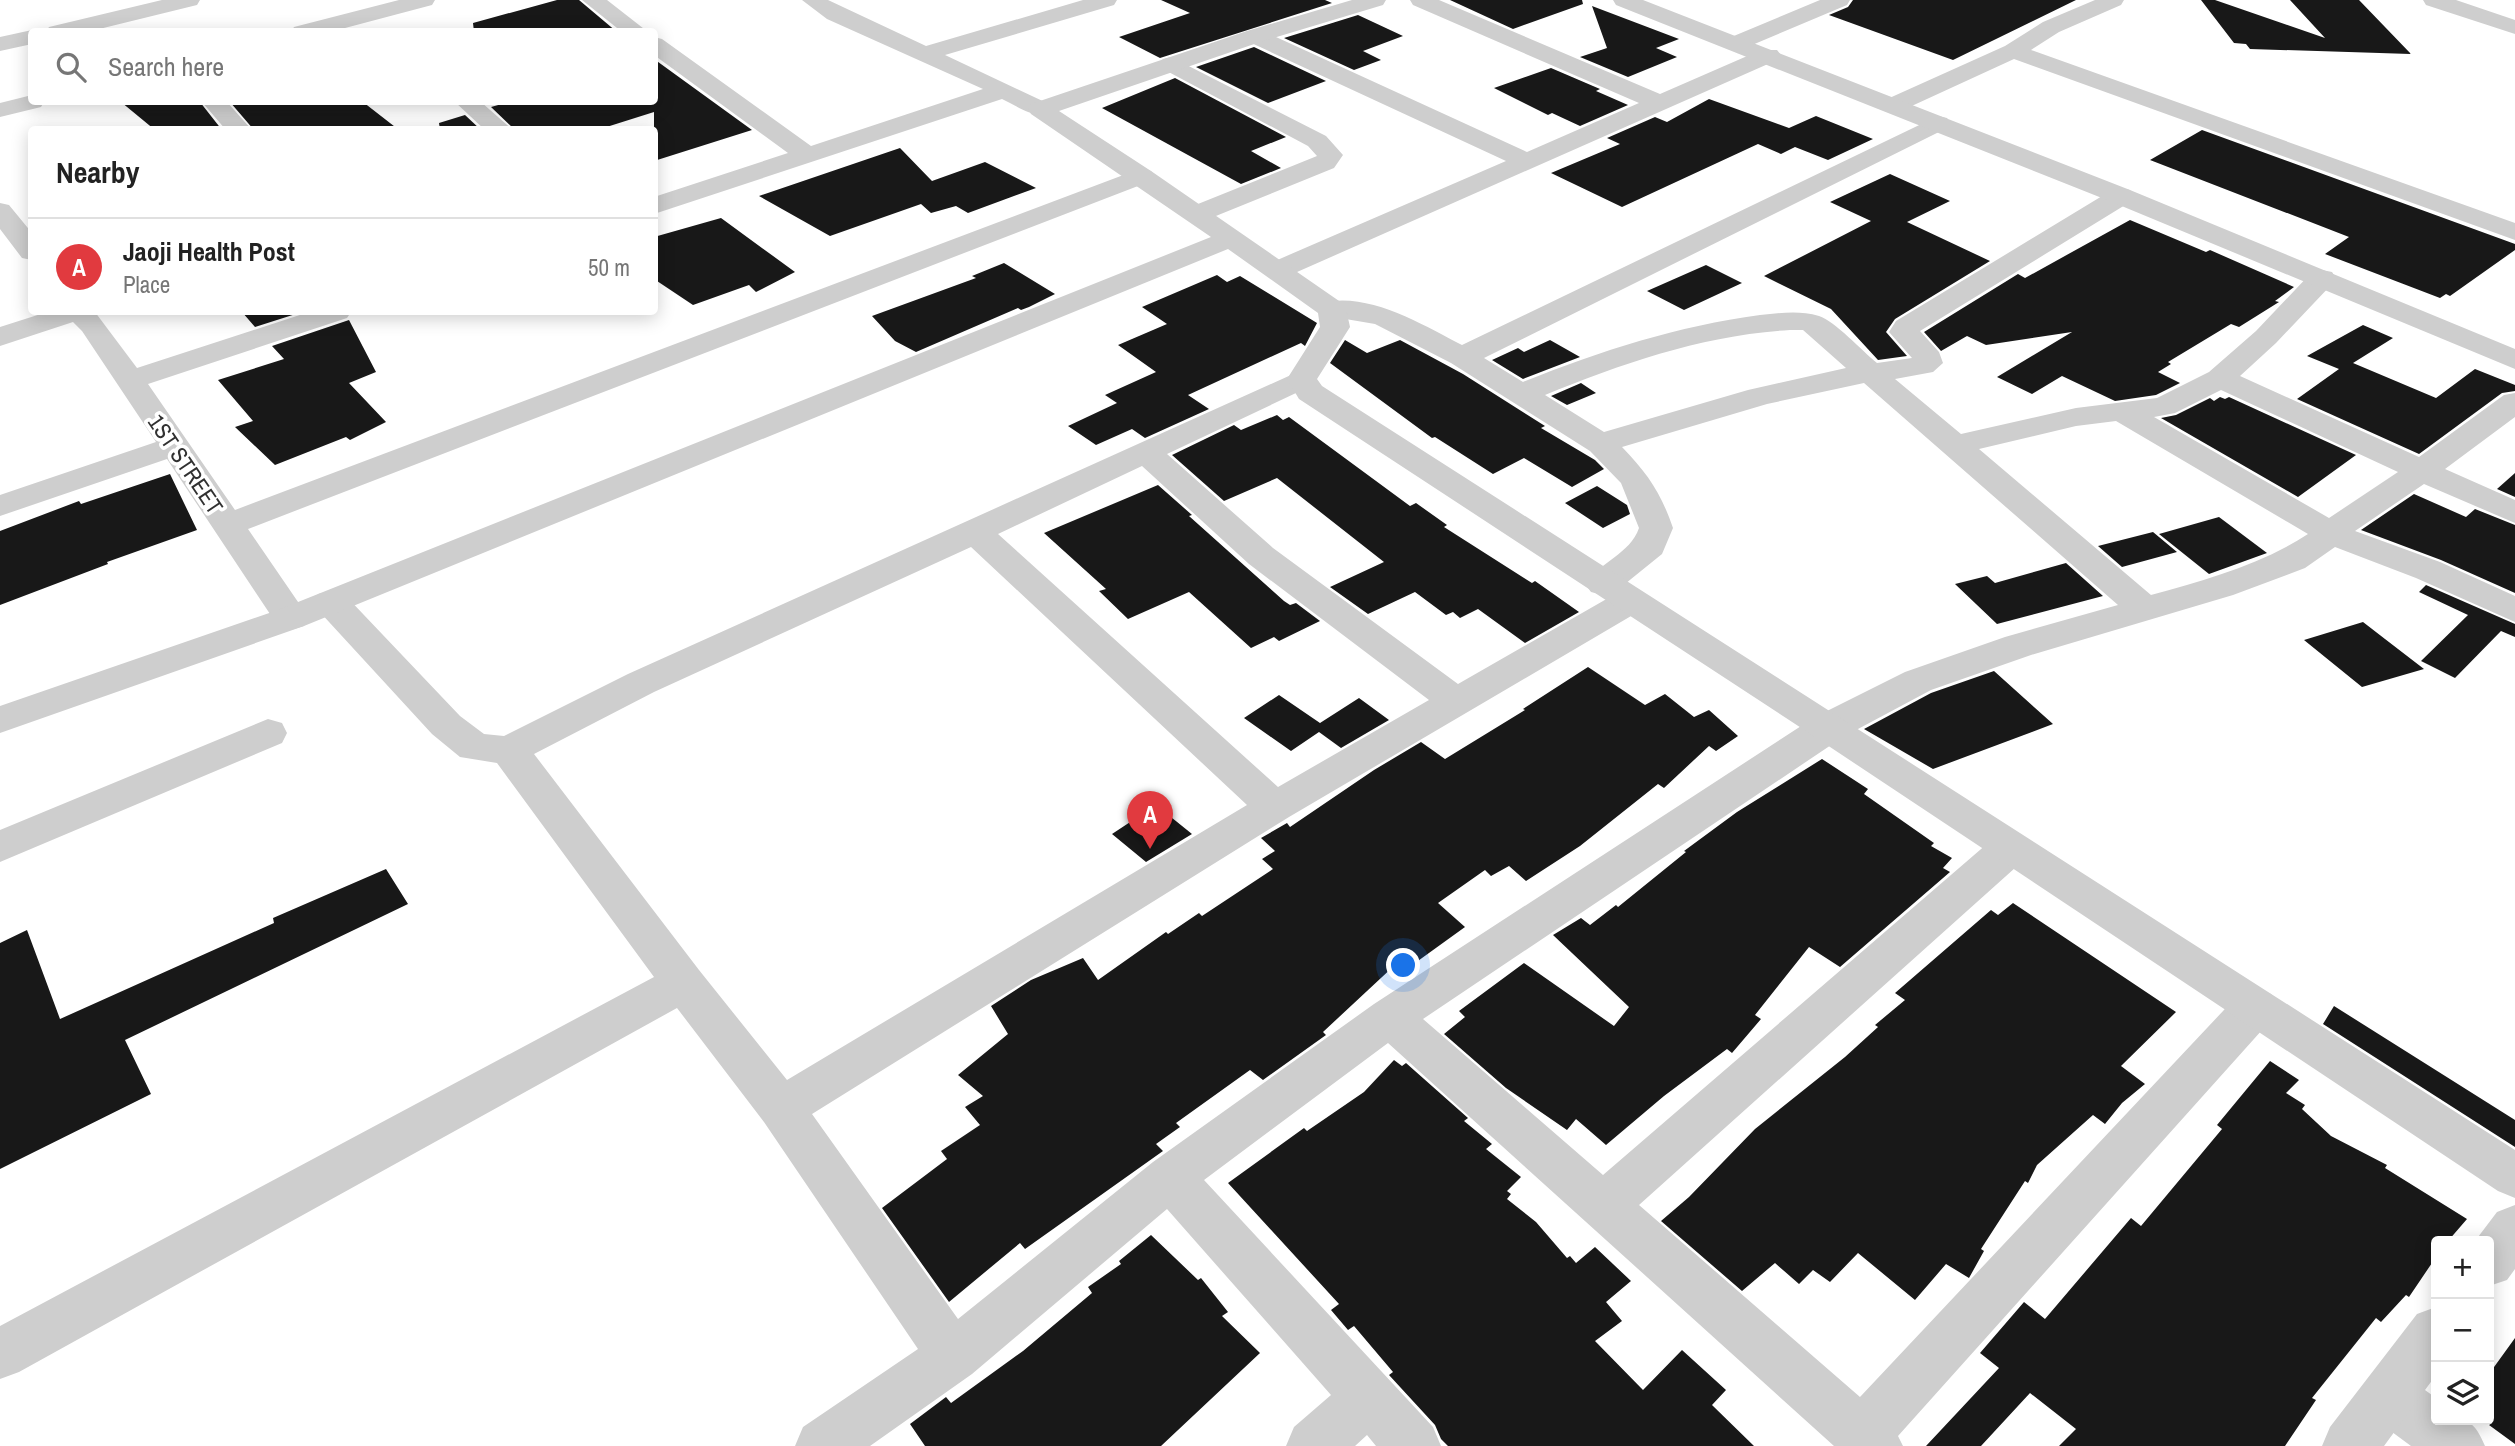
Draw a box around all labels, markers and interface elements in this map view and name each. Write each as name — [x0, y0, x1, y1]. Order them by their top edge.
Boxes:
search box — [28, 28, 658, 105]
icon: search — [52, 48, 90, 86]
text: Search here — [108, 49, 224, 84]
text: Nearby — [56, 152, 139, 192]
text: Jaoji Health Post — [123, 234, 295, 269]
text: A — [72, 252, 86, 283]
text: 50 m — [588, 252, 630, 283]
text: Place — [123, 269, 170, 300]
street label: 1ST STREET — [141, 408, 231, 520]
pin: A — [1127, 791, 1173, 849]
your location — [1386, 948, 1420, 982]
map controls — [2431, 1236, 2494, 1425]
button: + — [2431, 1236, 2494, 1299]
button: − — [2431, 1299, 2494, 1362]
button: layers — [2431, 1362, 2494, 1425]

